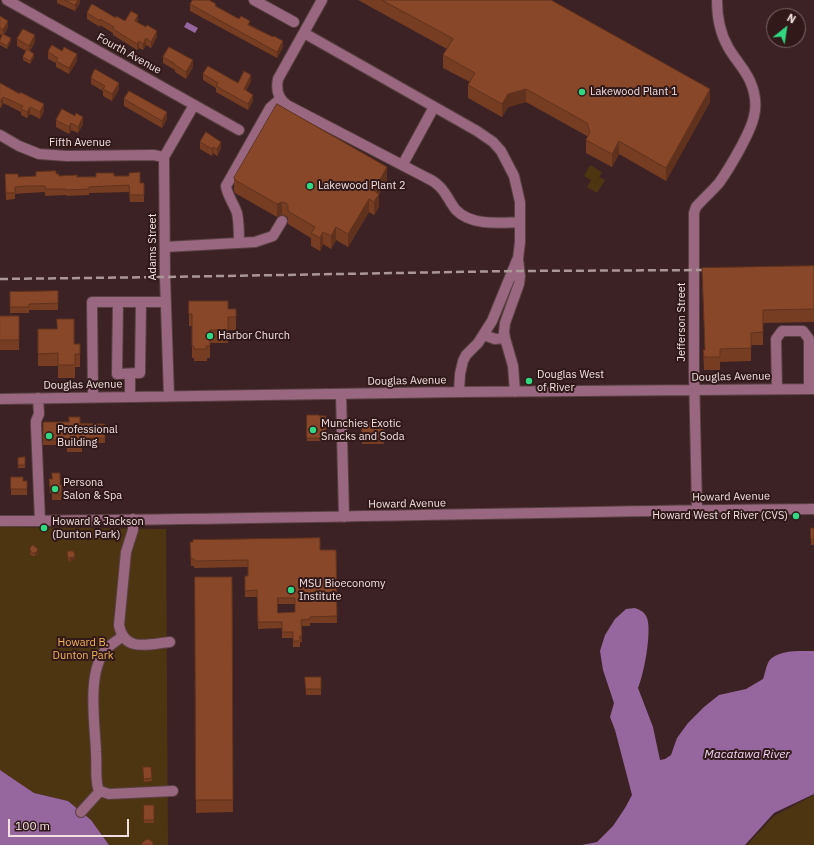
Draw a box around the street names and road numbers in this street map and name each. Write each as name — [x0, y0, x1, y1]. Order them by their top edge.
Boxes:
street label: Fourth Avenue — [94, 31, 164, 77]
street label: Fifth Avenue — [49, 136, 111, 150]
street label: Adams Street — [146, 213, 160, 281]
street label: Jefferson Street — [675, 282, 689, 362]
street label: Douglas Avenue — [691, 370, 771, 384]
street label: Douglas Avenue — [367, 374, 447, 388]
street label: Douglas Avenue — [43, 378, 123, 392]
street label: Howard Avenue — [692, 490, 770, 504]
street label: Howard Avenue — [368, 497, 446, 511]

